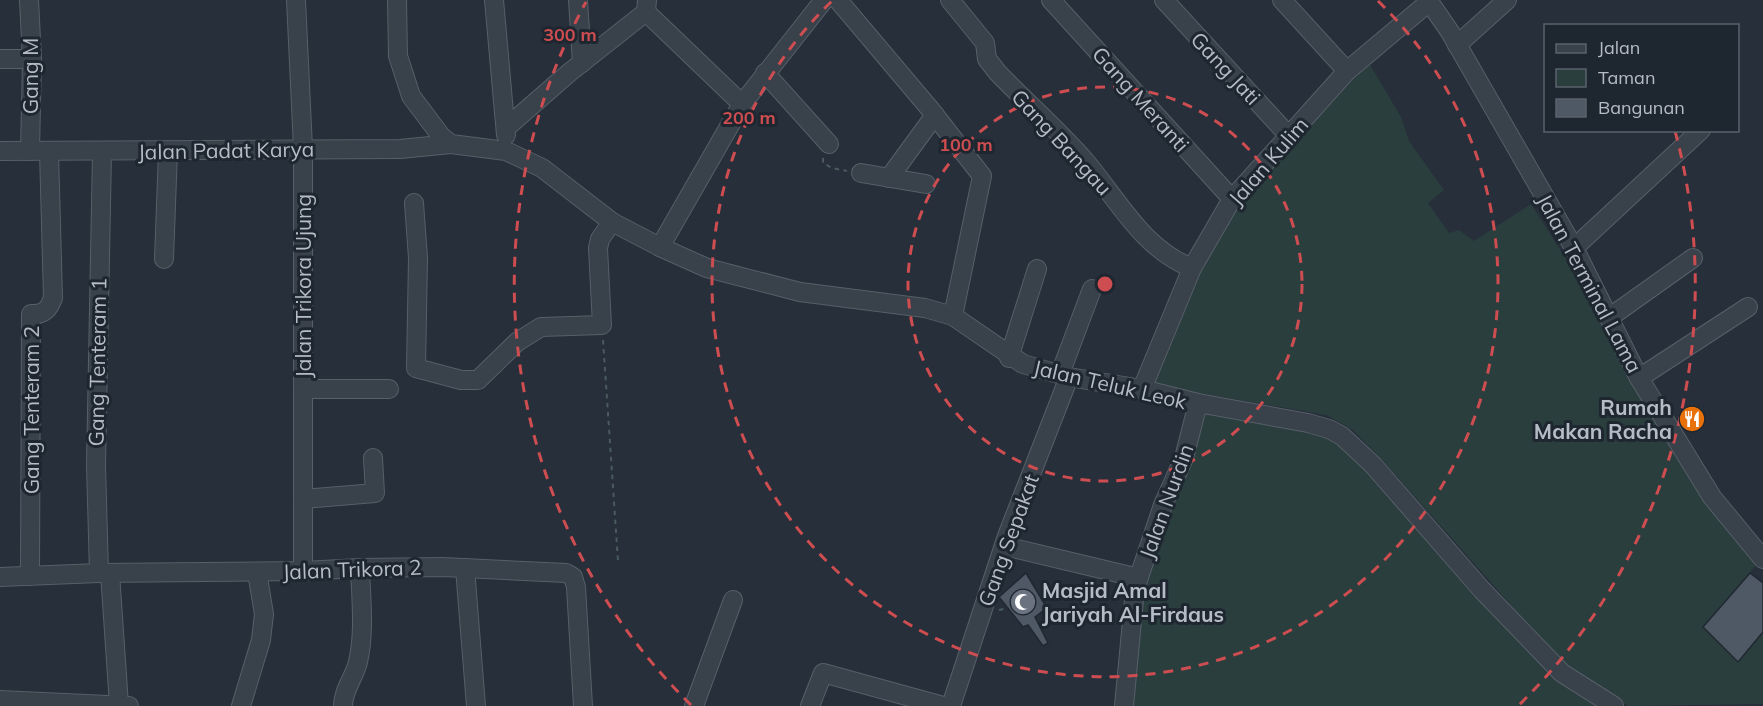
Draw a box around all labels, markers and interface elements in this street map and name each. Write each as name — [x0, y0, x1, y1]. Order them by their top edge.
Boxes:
text: 300 m — [543, 23, 597, 46]
legend — [1544, 24, 1739, 132]
street label: Gang Jati — [1186, 26, 1266, 110]
text: Jalan — [1598, 36, 1640, 59]
street label: Gang M — [17, 38, 43, 114]
street label: Gang Meranti — [1087, 41, 1195, 157]
text: Taman — [1598, 66, 1655, 89]
street label: Gang Bangau — [1006, 84, 1118, 200]
text: Bangunan — [1598, 96, 1685, 119]
text: 200 m — [722, 106, 776, 129]
street label: Jalan Kulim — [1223, 112, 1313, 210]
text: 100 m — [939, 133, 993, 156]
street label: Jalan Padat Karya — [138, 135, 314, 165]
street label: Jalan Terminal Lama — [1532, 189, 1648, 377]
street label: Jalan Trikora Ujung — [290, 194, 316, 378]
centre of rings — [1095, 274, 1115, 294]
street label: Gang Tenteram 1 — [83, 278, 111, 446]
street label: Gang Tenteram 2 — [18, 326, 44, 494]
street label: Jalan Teluk Leok — [1031, 354, 1189, 414]
place label: Rumah Makan Racha — [1534, 394, 1672, 444]
restaurant icon: Rumah Makan Racha — [1677, 404, 1707, 434]
street label: Jalan Nurdin — [1133, 440, 1199, 562]
street label: Gang Sepakat — [972, 470, 1044, 610]
street label: Jalan Trikora 2 — [282, 554, 422, 584]
place label: Masjid Amal Jariyah Al-Firdaus — [1042, 577, 1224, 627]
mosque icon: Masjid Amal Jariyah Al-Firdaus — [1008, 587, 1038, 617]

